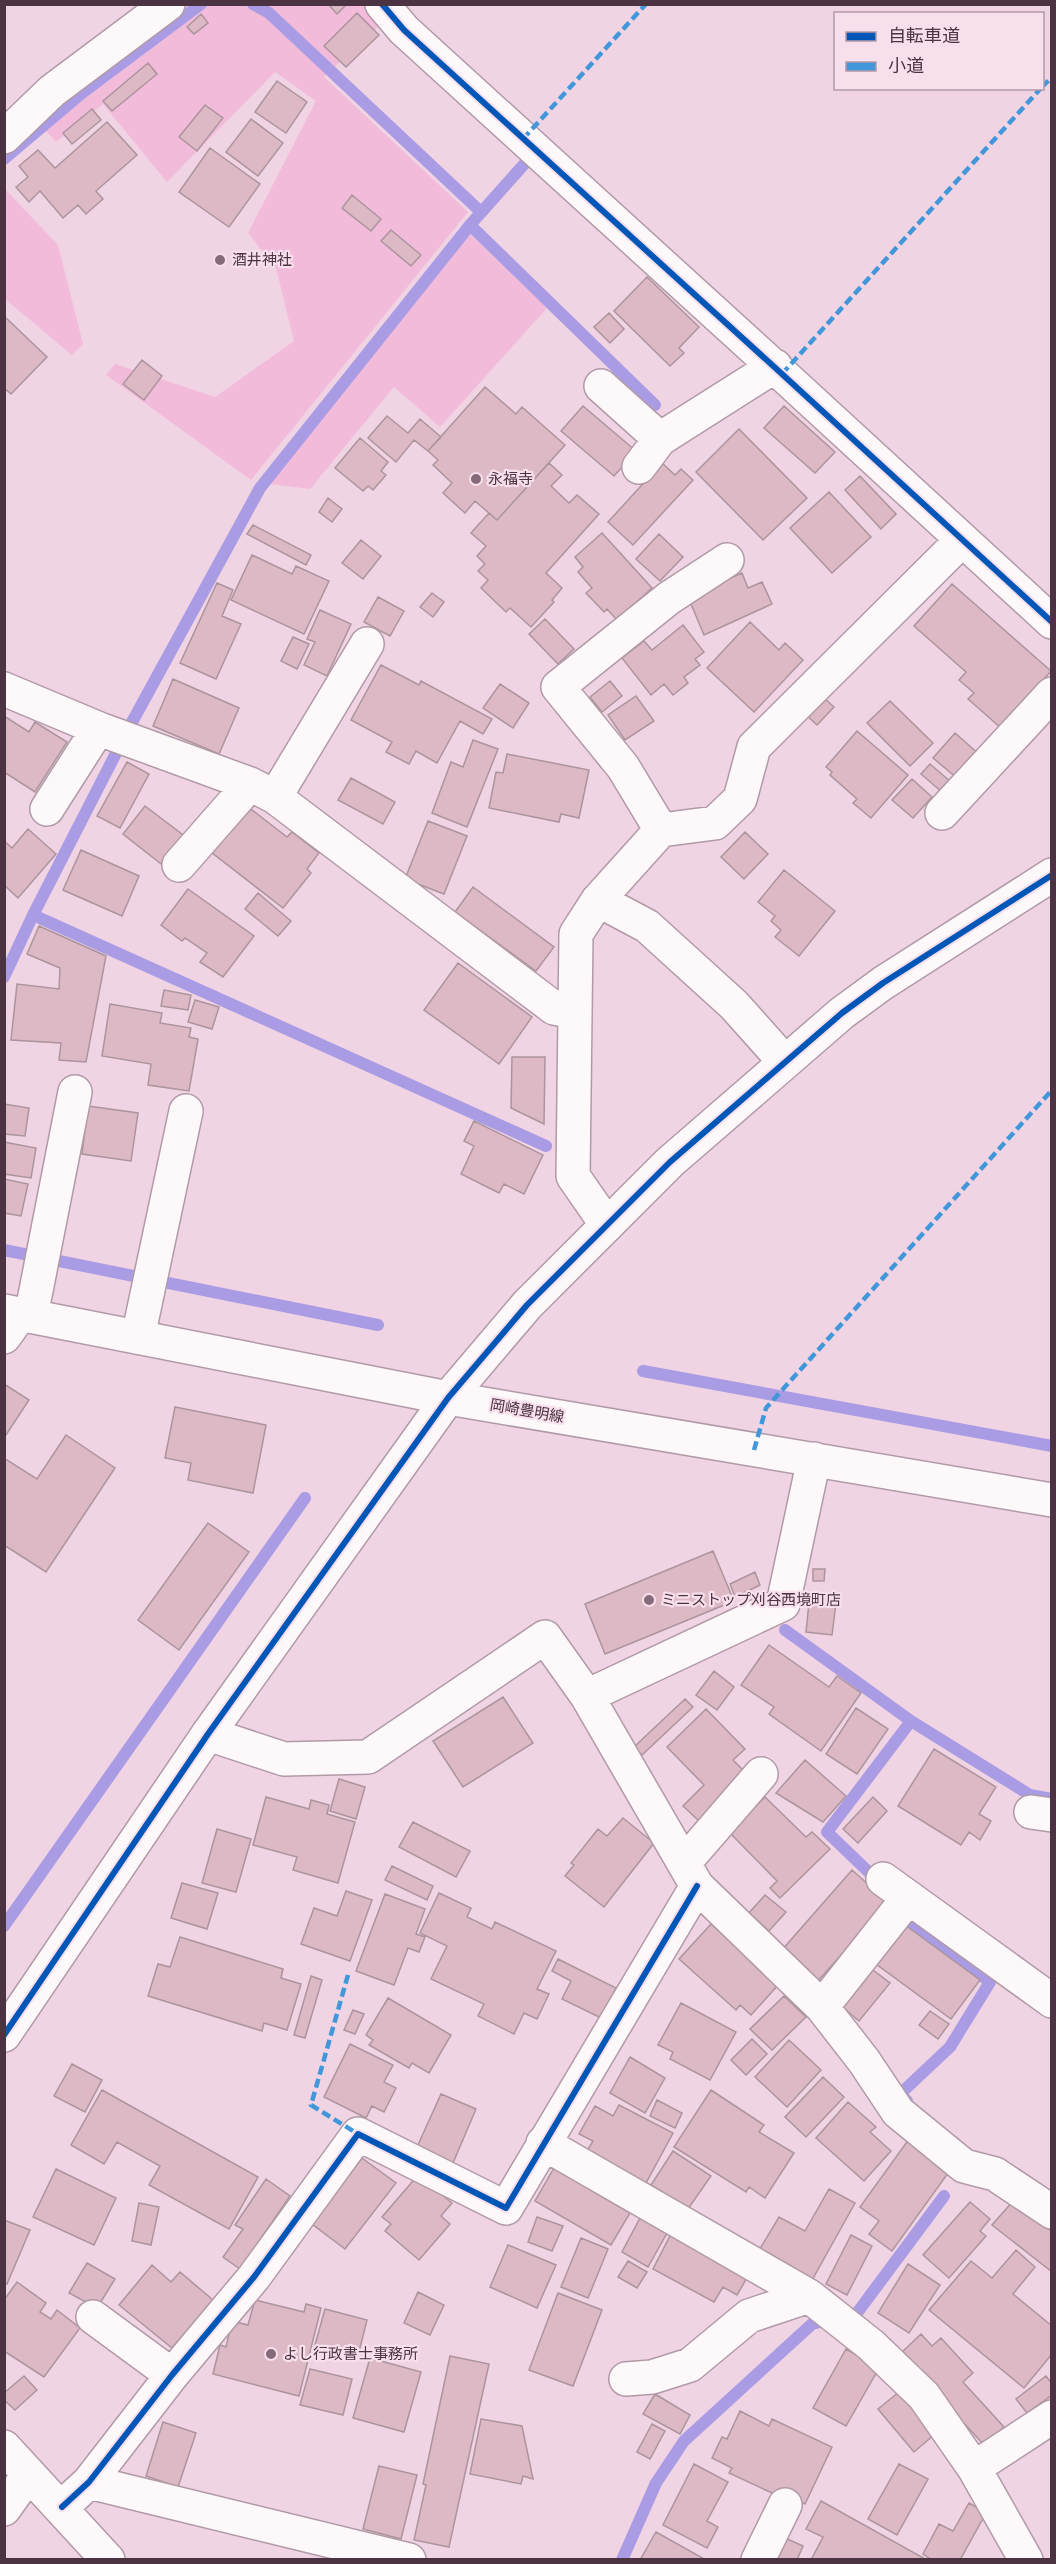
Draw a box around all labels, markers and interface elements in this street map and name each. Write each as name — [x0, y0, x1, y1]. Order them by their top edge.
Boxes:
legend — [834, 12, 1044, 90]
text: 自転車道 — [888, 25, 960, 47]
text: 小道 — [888, 55, 924, 77]
place label: 酒井神社 — [232, 251, 292, 269]
marker: 酒井神社 — [213, 253, 227, 267]
place label: 永福寺 — [488, 470, 533, 488]
marker: 永福寺 — [469, 472, 483, 486]
street label: 岡崎豊明線 — [488, 1396, 566, 1426]
place label: ミニストップ刈谷西境町店 — [661, 1591, 841, 1609]
marker: ミニストップ刈谷西境町店 — [642, 1593, 656, 1607]
place label: よし行政書士事務所 — [283, 2345, 418, 2363]
marker: よし行政書士事務所 — [264, 2347, 278, 2361]

